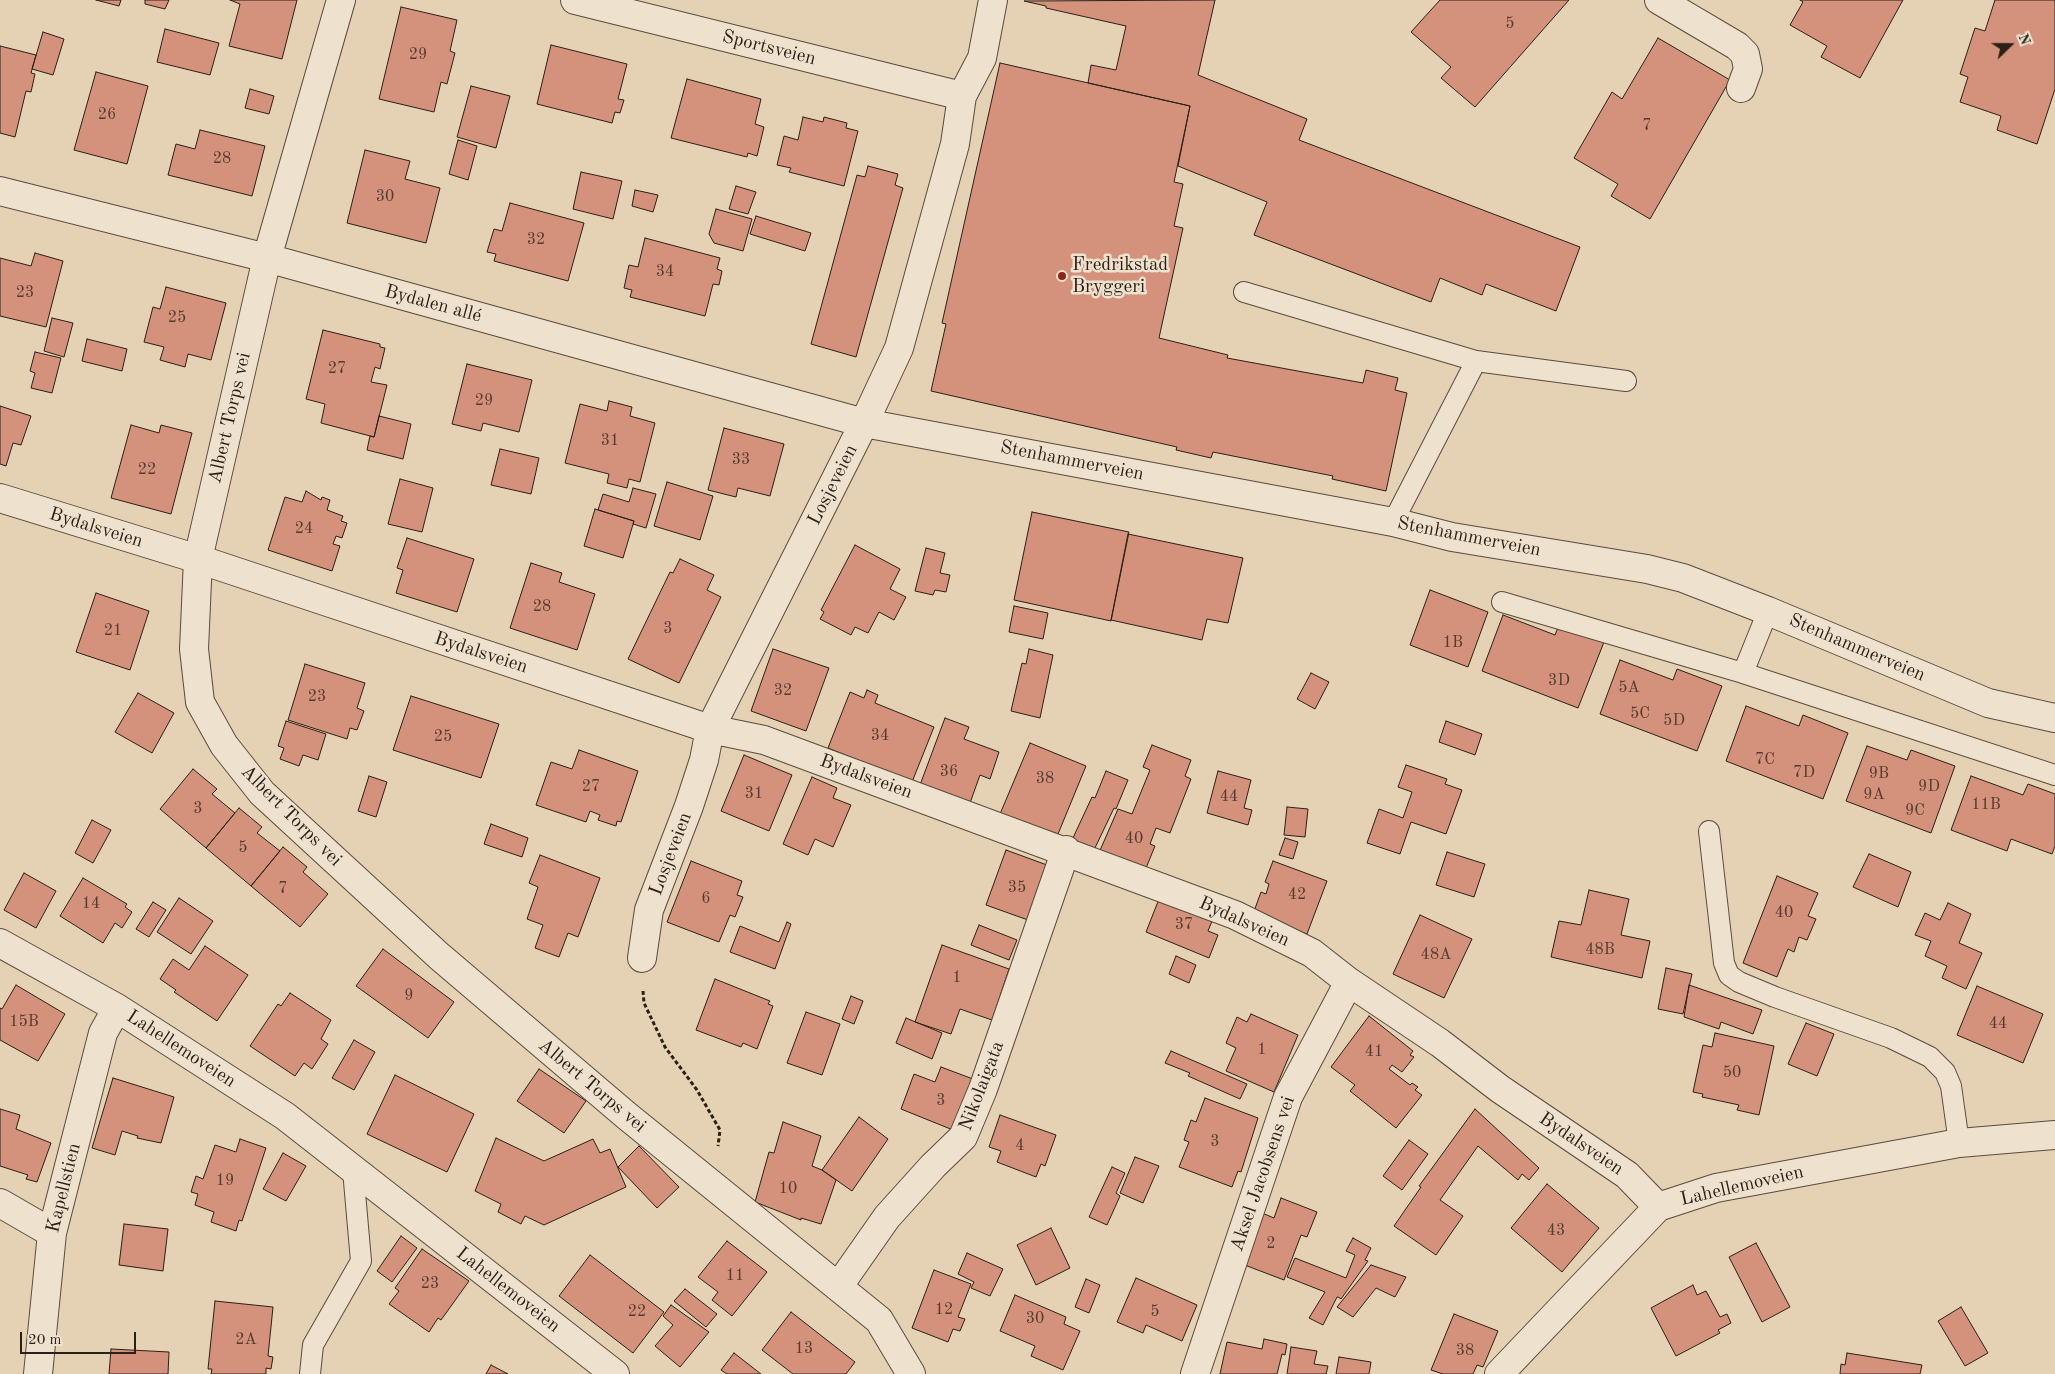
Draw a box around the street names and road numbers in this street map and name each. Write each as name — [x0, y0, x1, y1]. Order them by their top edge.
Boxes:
street label: Sportsveien — [720, 25, 818, 71]
street label: Bydalen allé — [382, 280, 484, 328]
street label: Albert Torps vei — [204, 350, 256, 486]
street label: Stenhammerveien — [998, 436, 1146, 486]
street label: Losjeveien — [803, 441, 863, 529]
street label: Bydalsveien — [46, 503, 146, 553]
street label: Stenhammerveien — [1395, 512, 1543, 562]
street label: Stenhammerveien — [1785, 609, 1929, 687]
street label: Bydalsveien — [431, 627, 531, 679]
street label: Bydalsveien — [817, 750, 915, 804]
street label: Albert Torps vei — [236, 761, 346, 871]
street label: Losjeveien — [645, 809, 697, 899]
street label: Bydalsveien — [1195, 892, 1293, 952]
street label: Lahellemoveien — [122, 1005, 240, 1093]
street label: Albert Torps vei — [533, 1034, 651, 1138]
street label: Nikolaigata — [954, 1038, 1010, 1134]
street label: Aksel Jacobsens vei — [1226, 1093, 1300, 1255]
street label: Bydalsveien — [1534, 1107, 1628, 1181]
street label: Kapellstien — [42, 1141, 86, 1235]
street label: Lahellemoveien — [1678, 1161, 1806, 1211]
street label: Lahellemoveien — [451, 1242, 565, 1338]

